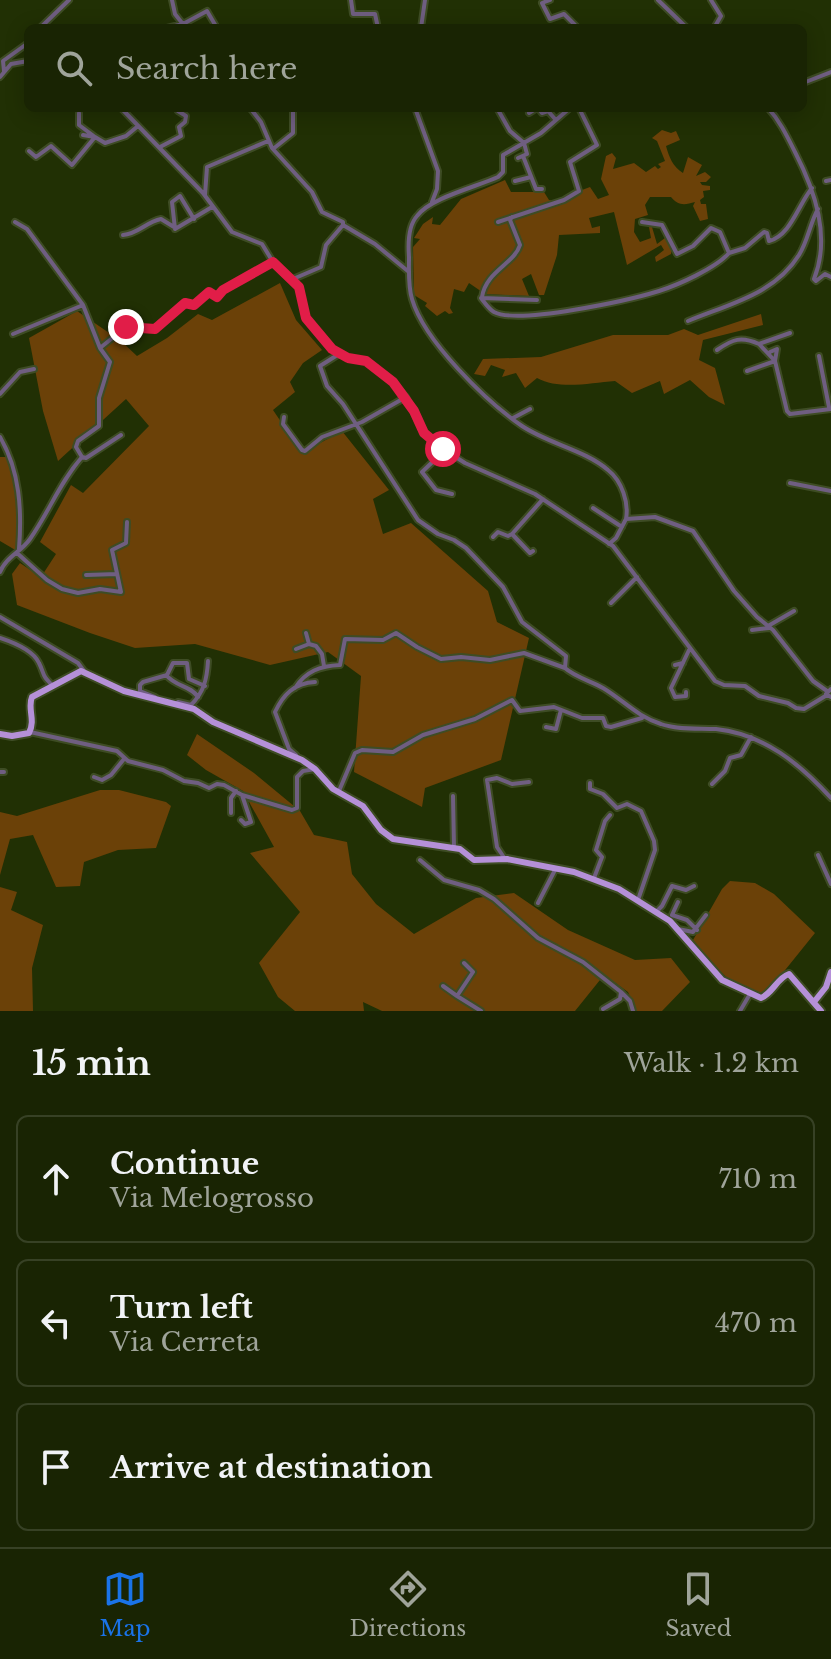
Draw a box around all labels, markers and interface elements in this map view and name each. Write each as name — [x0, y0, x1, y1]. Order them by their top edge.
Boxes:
search box — [24, 24, 807, 112]
icon: search — [52, 46, 96, 90]
text: Search here — [116, 50, 297, 87]
route end — [108, 309, 144, 345]
route start — [425, 431, 461, 467]
text: 15 min — [32, 1042, 151, 1084]
text: Walk · 1.2 km — [624, 1047, 799, 1079]
text: Continue — [110, 1145, 259, 1182]
icon: ahead — [34, 1157, 78, 1201]
text: 710 m — [718, 1163, 797, 1195]
text: Via Melogrosso — [110, 1182, 314, 1214]
text: Turn left — [110, 1289, 253, 1326]
icon: left — [34, 1301, 78, 1345]
text: 470 m — [715, 1307, 797, 1339]
text: Via Cerreta — [110, 1326, 260, 1358]
icon: arrive — [34, 1445, 78, 1489]
text: Arrive at destination — [110, 1449, 433, 1486]
tab: Map — [99, 1567, 151, 1642]
tab: Directions — [349, 1567, 466, 1642]
tab: Saved — [665, 1567, 732, 1642]

